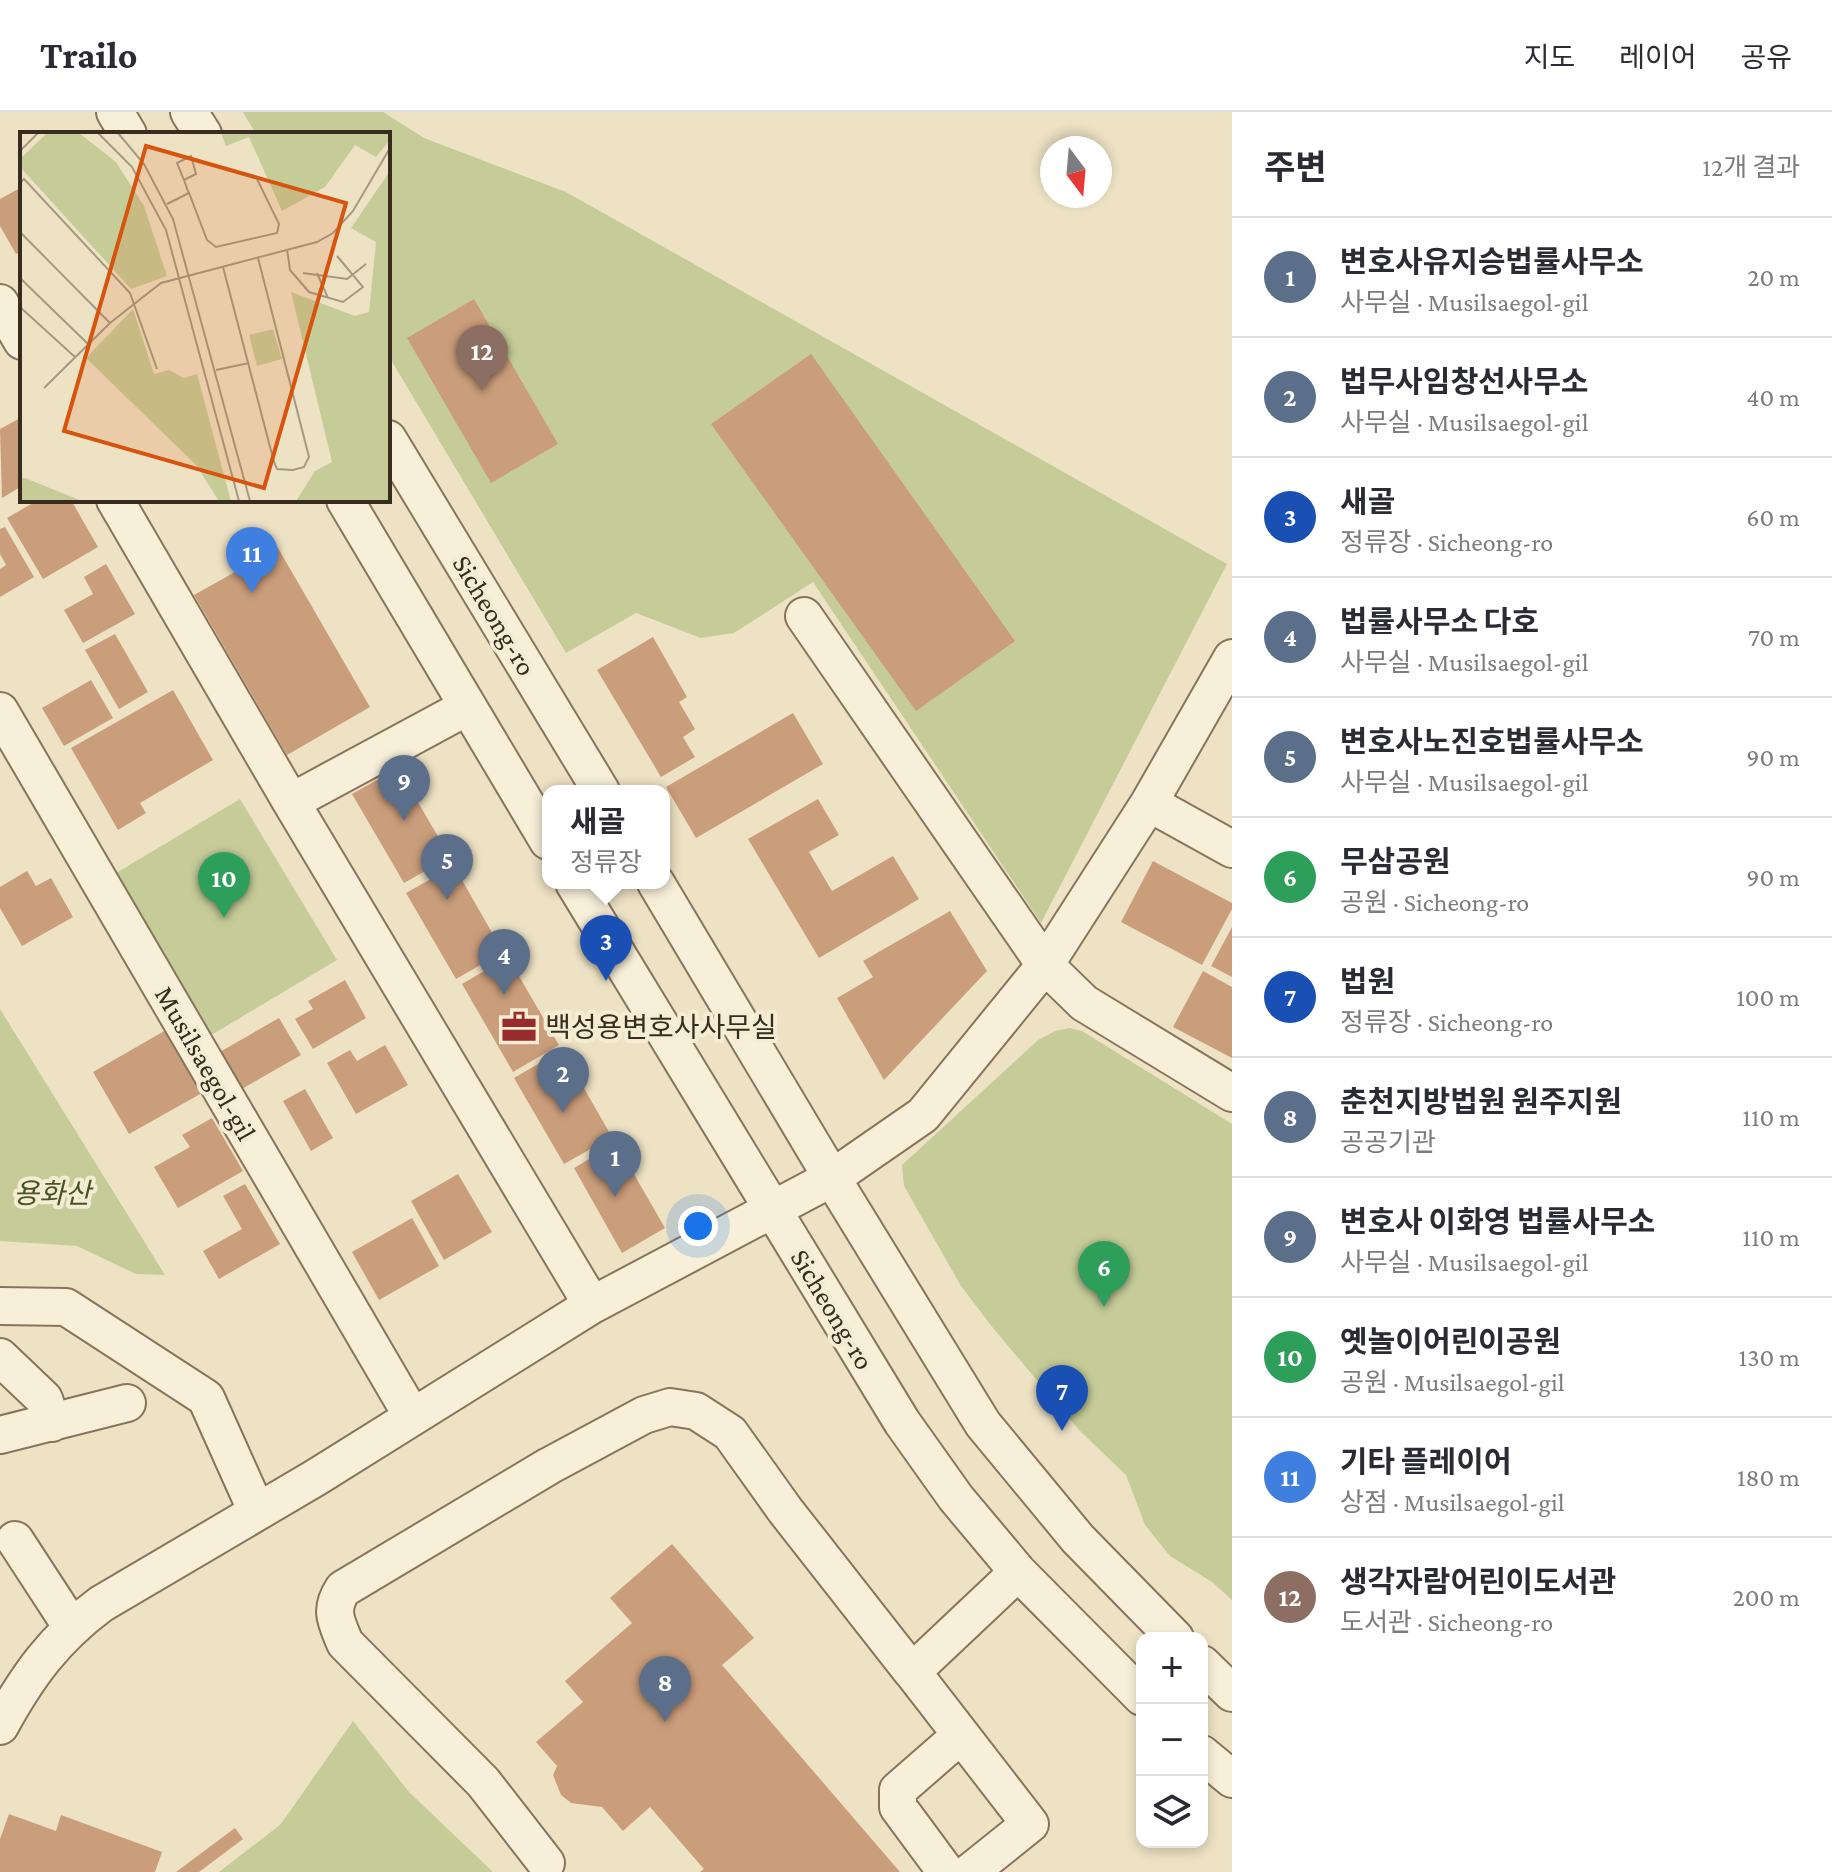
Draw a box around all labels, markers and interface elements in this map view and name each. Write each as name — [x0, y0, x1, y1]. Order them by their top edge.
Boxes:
text: Trailo — [40, 34, 138, 76]
text: 지도 — [1524, 42, 1575, 73]
text: 레이어 — [1619, 42, 1696, 73]
text: 공유 — [1740, 42, 1792, 73]
inset map — [20, 132, 390, 502]
north arrow — [1040, 136, 1112, 208]
text: 주변 — [1264, 149, 1327, 186]
text: 12개 결과 — [1702, 153, 1800, 182]
text: 변호사유지승법률사무소 — [1340, 245, 1644, 278]
text: 1 — [1285, 263, 1295, 292]
text: 20 m — [1747, 263, 1800, 292]
text: 사무실 · Musilsaegol-gil — [1340, 288, 1588, 317]
pin: 12 — [456, 325, 508, 391]
text: 법무사임창선사무소 — [1340, 365, 1588, 398]
text: 2 — [1283, 383, 1297, 412]
text: 40 m — [1746, 383, 1800, 412]
text: 사무실 · Musilsaegol-gil — [1340, 408, 1588, 437]
text: 새골 — [1340, 485, 1395, 518]
text: 3 — [1284, 503, 1296, 532]
text: 60 m — [1746, 503, 1800, 532]
pin: 11 — [226, 527, 278, 593]
text: 정류장 · Sicheong-ro — [1340, 528, 1553, 557]
street label: Sicheong-ro — [447, 549, 543, 681]
text: 법률사무소 다호 — [1340, 605, 1539, 638]
text: 4 — [1283, 623, 1297, 652]
text: 70 m — [1748, 623, 1800, 652]
text: 사무실 · Musilsaegol-gil — [1340, 648, 1588, 677]
text: 변호사노진호법률사무소 — [1340, 725, 1644, 758]
text: 5 — [1284, 743, 1296, 772]
text: 90 m — [1746, 743, 1800, 772]
pin: 9 — [378, 755, 430, 821]
text: 사무실 · Musilsaegol-gil — [1340, 768, 1588, 797]
popup — [542, 785, 670, 889]
text: 새골 — [570, 805, 625, 838]
pin: 5 — [421, 834, 473, 900]
text: 무삼공원 — [1340, 845, 1450, 878]
text: 정류장 — [570, 848, 642, 877]
pin: 10 — [198, 852, 250, 918]
text: 6 — [1283, 863, 1297, 892]
text: 90 m — [1746, 863, 1800, 892]
text: 공원 · Sicheong-ro — [1340, 888, 1529, 917]
pin: 3 — [580, 915, 632, 981]
pin: 4 — [478, 929, 530, 995]
text: 법원 — [1340, 965, 1395, 998]
street label: Musilsaegol-gil — [149, 981, 262, 1146]
text: 7 — [1284, 983, 1296, 1012]
text: 100 m — [1736, 983, 1800, 1012]
office icon: 백성용변호사사무실 — [500, 1008, 538, 1046]
text: 정류장 · Sicheong-ro — [1340, 1008, 1553, 1037]
place label: 백성용변호사사무실 — [545, 1012, 777, 1043]
pin: 2 — [537, 1047, 589, 1113]
text: 춘천지방법원 원주지원 — [1340, 1085, 1622, 1118]
text: 8 — [1282, 1103, 1298, 1132]
text: 110 m — [1742, 1103, 1800, 1132]
text: 공공기관 — [1340, 1128, 1436, 1157]
pin: 1 — [589, 1131, 641, 1197]
park label: 용화산 — [13, 1178, 94, 1209]
text: 변호사 이화영 법률사무소 — [1340, 1205, 1655, 1238]
your location — [678, 1206, 718, 1246]
text: 9 — [1283, 1223, 1297, 1252]
text: 110 m — [1742, 1223, 1800, 1252]
pin: 6 — [1078, 1241, 1130, 1307]
street label: Sicheong-ro — [785, 1243, 881, 1375]
text: 사무실 · Musilsaegol-gil — [1340, 1248, 1588, 1277]
text: 옛놀이어린이공원 — [1340, 1325, 1561, 1358]
text: 10 — [1277, 1343, 1303, 1372]
text: 130 m — [1739, 1343, 1800, 1372]
pin: 7 — [1036, 1365, 1088, 1431]
text: 공원 · Musilsaegol-gil — [1340, 1368, 1565, 1397]
text: 기타 플레이어 — [1340, 1445, 1511, 1478]
text: 11 — [1280, 1463, 1300, 1492]
text: 180 m — [1737, 1463, 1800, 1492]
text: 상점 · Musilsaegol-gil — [1340, 1488, 1565, 1517]
text: 생각자람어린이도서관 — [1340, 1565, 1616, 1598]
text: 12 — [1279, 1583, 1301, 1612]
text: 200 m — [1732, 1583, 1800, 1612]
text: 도서관 · Sicheong-ro — [1340, 1608, 1553, 1637]
map controls — [1136, 1632, 1208, 1848]
button: + — [1136, 1632, 1208, 1704]
pin: 8 — [639, 1656, 691, 1722]
button: − — [1136, 1704, 1208, 1776]
button: layers — [1136, 1776, 1208, 1848]

